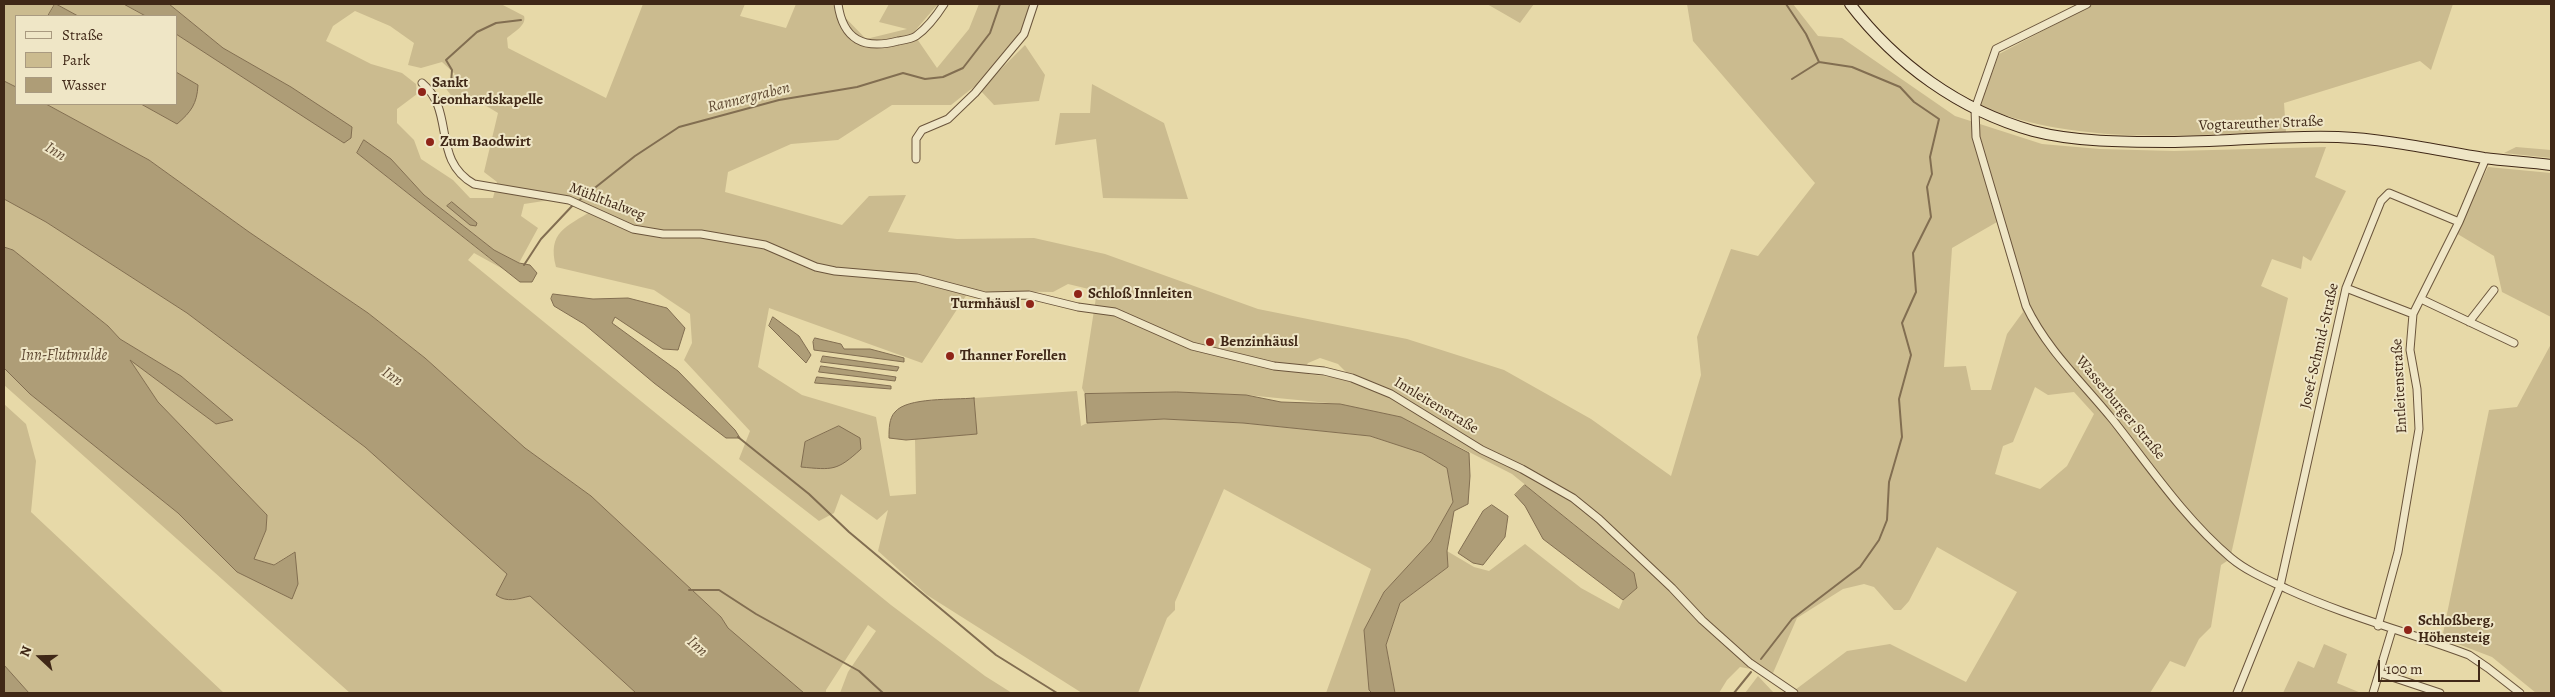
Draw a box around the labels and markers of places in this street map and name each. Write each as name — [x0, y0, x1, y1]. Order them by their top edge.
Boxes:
place label: Sankt Leonhardskapelle — [432, 74, 543, 109]
marker: Sankt Leonhardskapelle — [416, 86, 428, 98]
place label: Zum Baodwirt — [440, 133, 531, 151]
marker: Zum Baodwirt — [424, 136, 436, 148]
place label: Schloß Innleiten — [1088, 285, 1192, 303]
marker: Schloß Innleiten — [1072, 288, 1084, 300]
place label: Turmhäusl — [951, 295, 1020, 313]
marker: Turmhäusl — [1024, 298, 1036, 310]
place label: Benzinhäusl — [1220, 333, 1298, 351]
marker: Benzinhäusl — [1204, 336, 1216, 348]
place label: Thanner Forellen — [960, 347, 1066, 365]
marker: Thanner Forellen — [944, 350, 956, 362]
place label: Schloßberg, Höhensteig — [2418, 612, 2494, 647]
marker: Schloßberg, Höhensteig — [2402, 624, 2414, 636]

